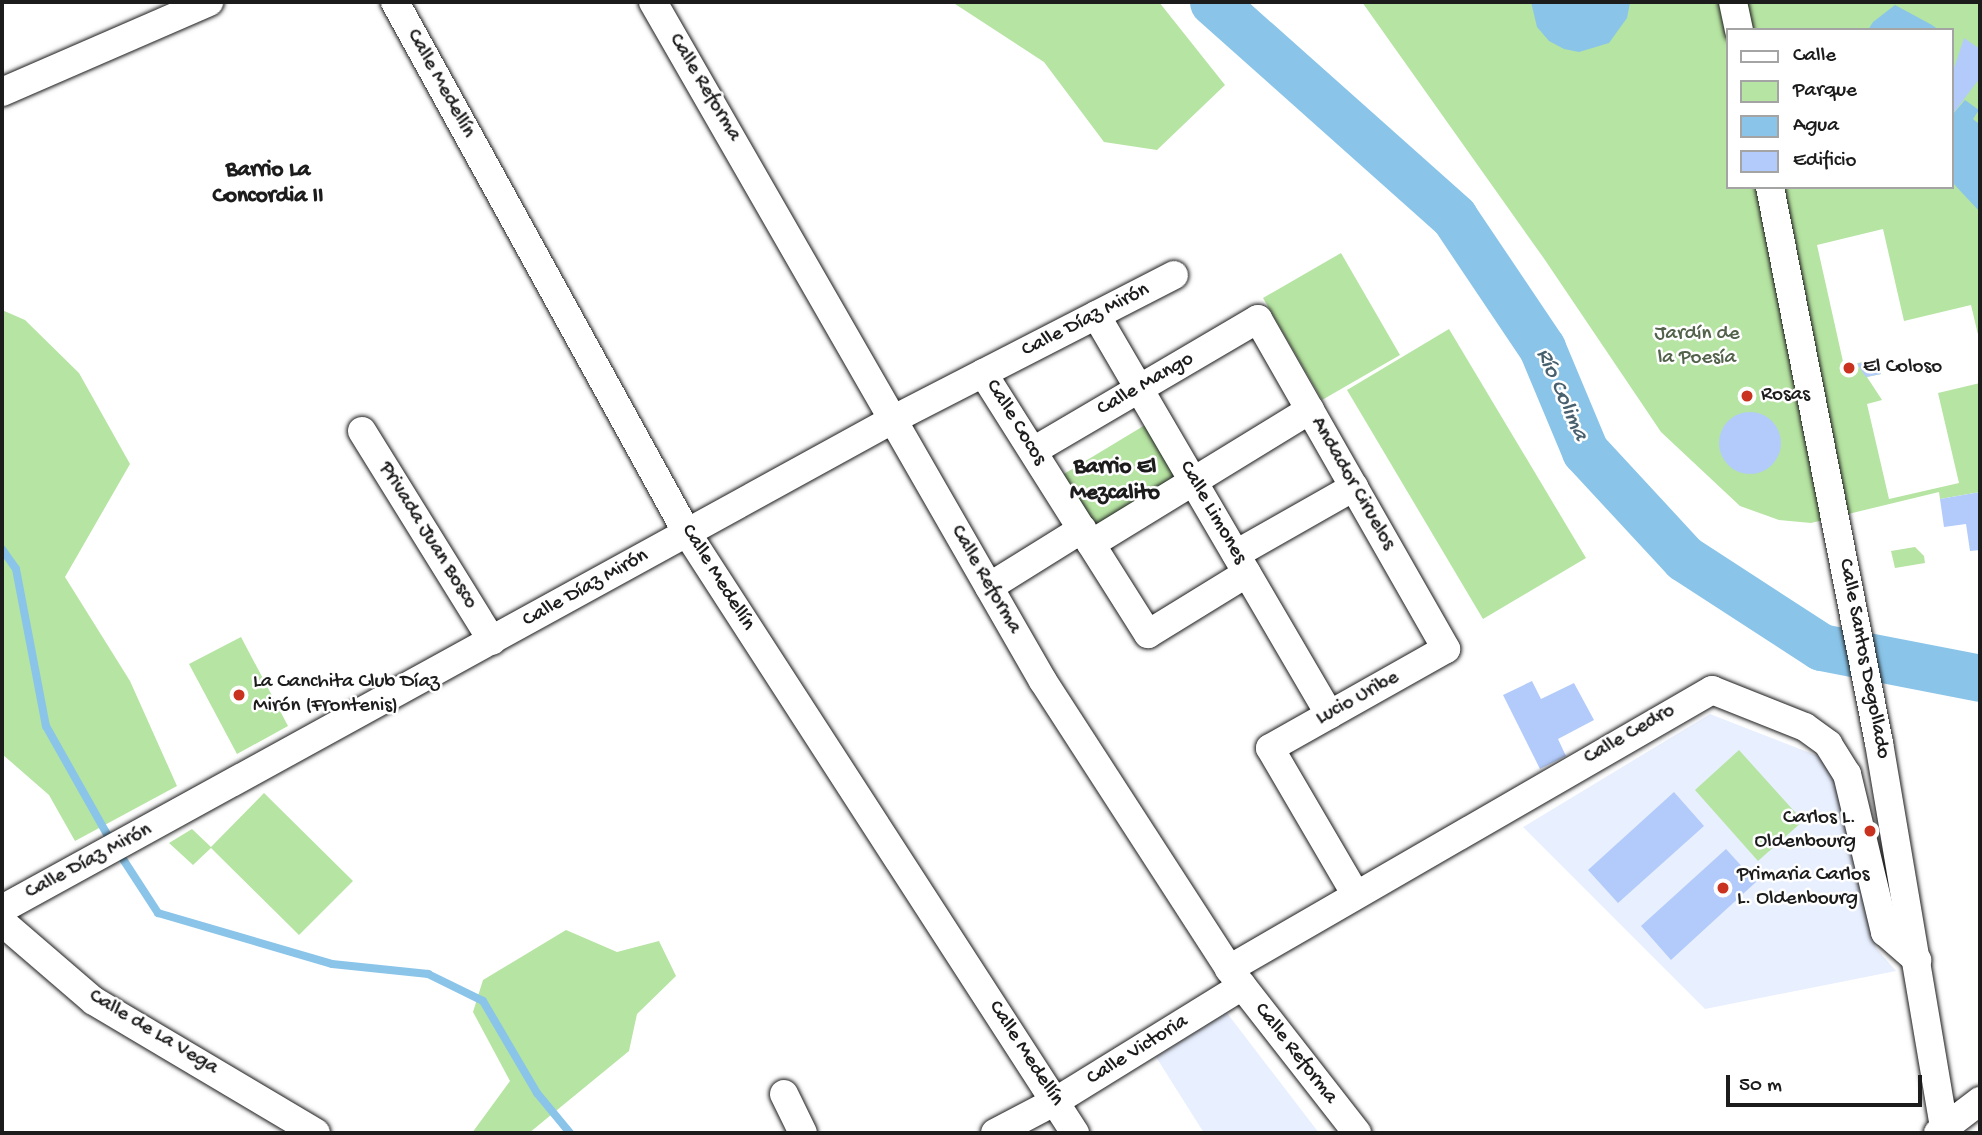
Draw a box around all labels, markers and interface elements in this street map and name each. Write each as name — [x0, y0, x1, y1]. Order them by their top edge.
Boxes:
street label: Calle Medellín — [400, 25, 480, 143]
legend — [1727, 28, 1954, 189]
street label: Calle Reforma — [662, 30, 746, 146]
text: Calle — [1793, 44, 1836, 69]
text: Parque — [1793, 79, 1857, 104]
text: Agua — [1793, 114, 1839, 139]
text: Edificio — [1793, 149, 1857, 174]
district label: Barrio La Concordia II — [213, 157, 323, 211]
street label: Calle Díaz Mirón — [1018, 278, 1154, 364]
park label: Jardín de la Poesía — [1654, 322, 1740, 372]
water label: Río Colima — [1528, 345, 1594, 445]
street label: Calle Mango — [1093, 347, 1199, 423]
place label: El Coloso — [1863, 355, 1942, 381]
marker: El Coloso — [1841, 360, 1857, 376]
street label: Calle Cocos — [979, 376, 1051, 470]
place label: Rosas — [1761, 383, 1810, 409]
marker: Rosas — [1739, 388, 1755, 404]
street label: Andador Ciruelos — [1304, 413, 1400, 555]
district label: Barrio El Mezcalito — [1070, 454, 1160, 508]
street label: Calle Limones — [1172, 457, 1252, 569]
street label: Privada Juan Bosco — [372, 458, 482, 614]
street label: Calle Medellín — [674, 520, 760, 636]
street label: Calle Reforma — [944, 521, 1026, 639]
street label: Calle Díaz Mirón — [519, 544, 653, 634]
street label: Calle Santos Degollado — [1831, 557, 1895, 761]
street label: Lucio Uribe — [1312, 666, 1404, 732]
place label: La Canchita Club Díaz Mirón (Frontenis) — [253, 670, 440, 720]
marker: La Canchita Club Díaz Mirón (Frontenis) — [231, 687, 247, 703]
street label: Calle Cedro — [1580, 699, 1680, 771]
place label: Carlos L. Oldenbourg — [1754, 806, 1856, 856]
street label: Calle Díaz Mirón — [21, 818, 157, 906]
marker: Carlos L. Oldenbourg — [1862, 823, 1878, 839]
place label: Primaria Carlos L. Oldenbourg — [1737, 863, 1869, 913]
marker: Primaria Carlos L. Oldenbourg — [1715, 880, 1731, 896]
street label: Calle de La Vega — [84, 984, 222, 1082]
street label: Calle Medellín — [982, 997, 1068, 1111]
street label: Calle Reforma — [1248, 998, 1342, 1110]
street label: Calle Victoria — [1083, 1010, 1193, 1092]
scale bar — [1730, 1062, 1926, 1106]
text: 50 m — [1739, 1074, 1782, 1099]

